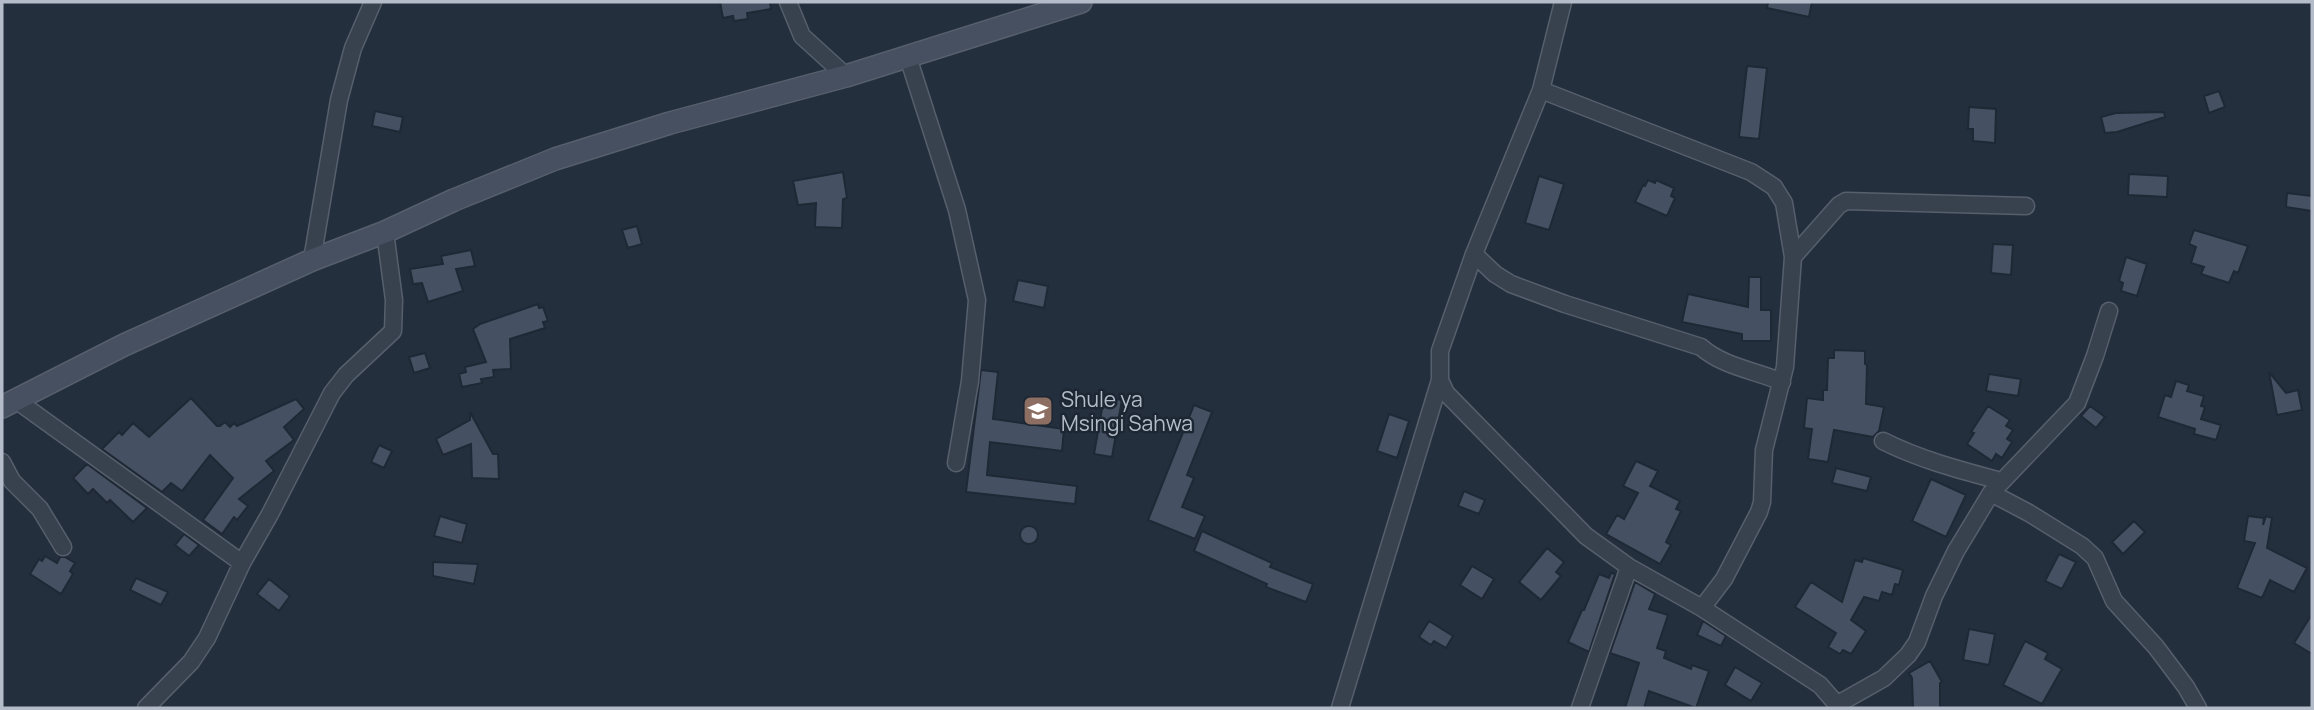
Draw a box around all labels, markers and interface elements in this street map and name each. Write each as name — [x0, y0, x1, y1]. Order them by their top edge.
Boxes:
place label: Shule ya Msingi Sahwa — [1061, 385, 1193, 437]
school or university icon: Shule ya Msingi Sahwa — [1021, 394, 1055, 428]

